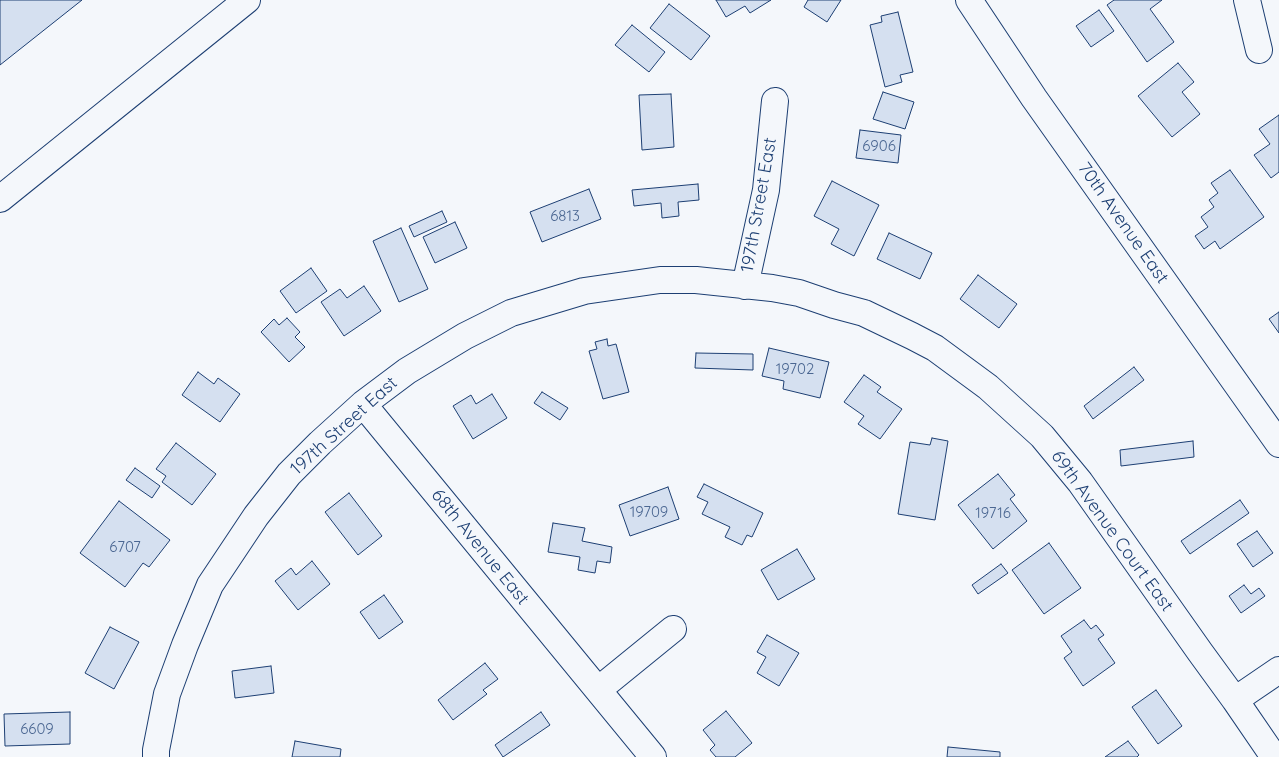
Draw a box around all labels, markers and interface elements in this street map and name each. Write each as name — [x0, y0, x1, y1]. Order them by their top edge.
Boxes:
street label: 197th Street East — [737, 136, 781, 274]
house number: 6906 — [862, 137, 896, 155]
street label: 70th Avenue East — [1073, 158, 1173, 288]
house number: 6813 — [550, 207, 580, 225]
house number: 19702 — [776, 360, 814, 378]
street label: 197th Street East — [286, 372, 402, 480]
street label: 69th Avenue Court East — [1046, 446, 1178, 616]
street label: 68th Avenue East — [427, 485, 533, 609]
house number: 19709 — [630, 503, 668, 521]
house number: 19716 — [975, 504, 1011, 522]
house number: 6707 — [109, 538, 141, 556]
house number: 6609 — [20, 720, 54, 738]

